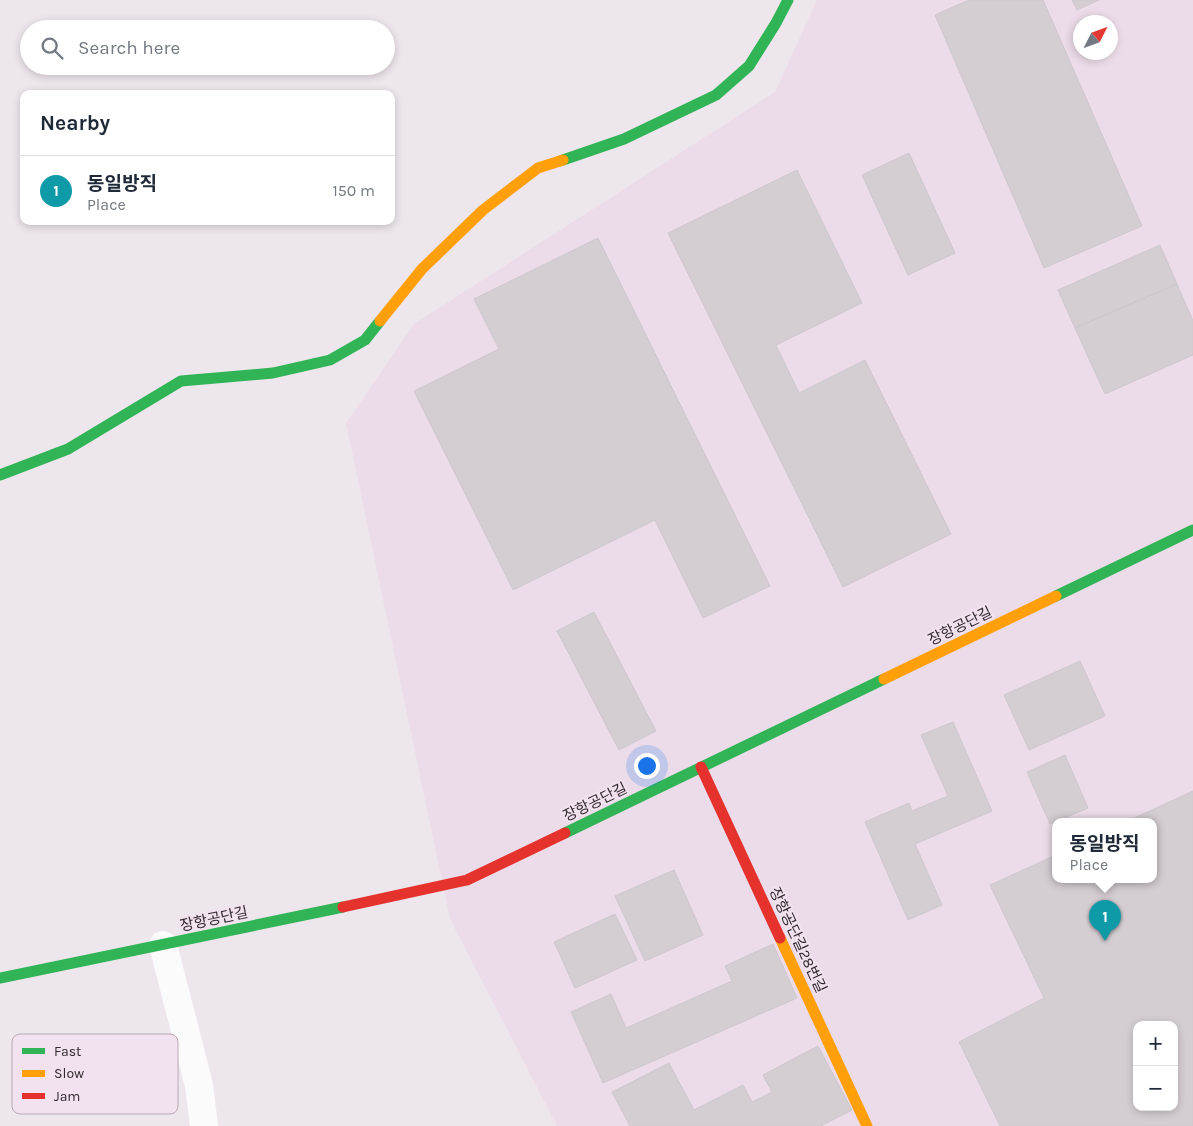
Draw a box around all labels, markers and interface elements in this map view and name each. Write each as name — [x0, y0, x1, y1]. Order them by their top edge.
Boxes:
north arrow — [1073, 15, 1118, 60]
search box — [20, 20, 395, 75]
icon: search — [38, 34, 66, 62]
text: Search here — [78, 37, 180, 59]
text: Nearby — [40, 111, 110, 135]
text: 동일방직 — [87, 173, 157, 195]
text: 1 — [53, 181, 59, 200]
text: 150 m — [332, 181, 375, 200]
text: Place — [87, 195, 126, 214]
street label: 장항공단길 — [925, 603, 995, 649]
your location — [634, 753, 660, 779]
street label: 장항공단길 — [560, 779, 630, 825]
popup — [1052, 818, 1157, 883]
text: 동일방직 — [1070, 833, 1139, 855]
text: Place — [1070, 855, 1108, 874]
street label: 장항공단길28번길 — [766, 884, 830, 996]
pin: 1 — [1089, 900, 1121, 941]
street label: 장항공단길 — [178, 903, 250, 935]
map controls — [1133, 1021, 1178, 1111]
button: + — [1133, 1021, 1178, 1066]
legend — [12, 1034, 178, 1114]
text: Fast — [54, 1043, 81, 1060]
text: Slow — [54, 1065, 84, 1082]
button: − — [1133, 1066, 1178, 1111]
text: Jam — [54, 1088, 80, 1105]

